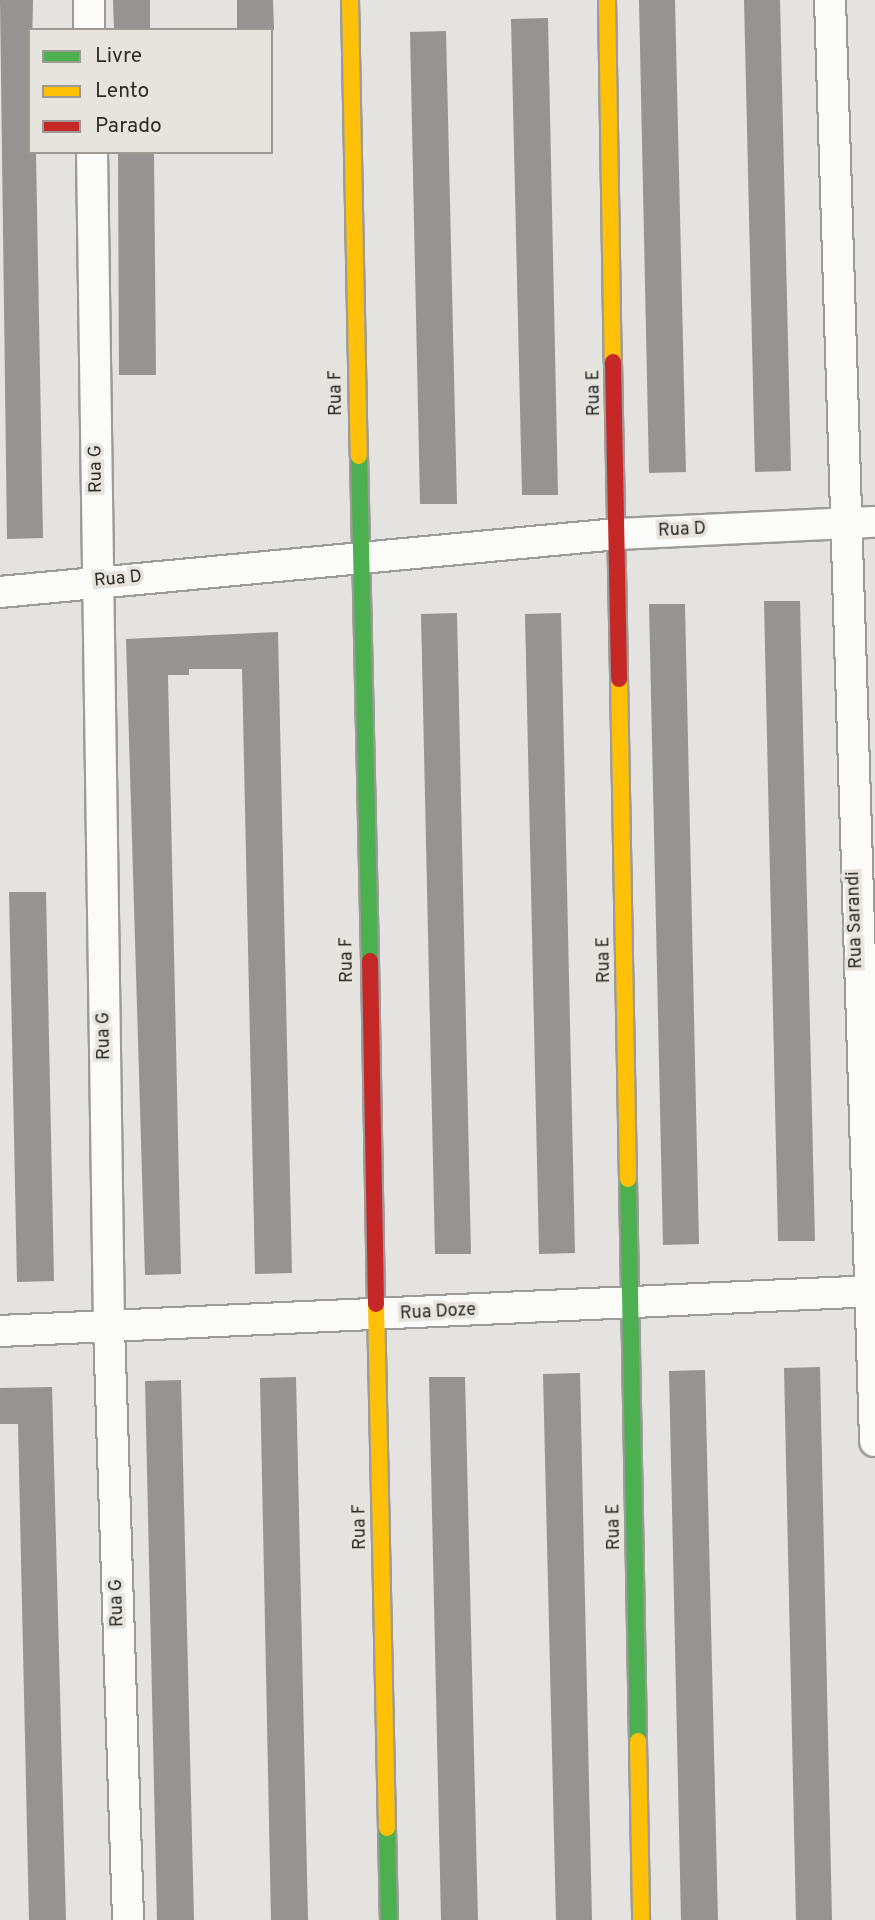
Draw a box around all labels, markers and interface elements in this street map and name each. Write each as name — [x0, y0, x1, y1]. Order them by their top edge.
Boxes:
legend — [28, 28, 273, 154]
text: Livre — [95, 43, 142, 70]
text: Lento — [95, 78, 149, 105]
text: Parado — [95, 113, 162, 140]
street label: Rua F — [326, 370, 348, 416]
street label: Rua E — [584, 370, 606, 416]
street label: Rua G — [86, 445, 108, 493]
street label: Rua D — [658, 519, 706, 543]
street label: Rua D — [93, 567, 143, 593]
street label: Rua Sarandi — [844, 871, 868, 969]
street label: Rua F — [337, 937, 359, 983]
street label: Rua E — [594, 937, 616, 983]
street label: Rua G — [94, 1012, 116, 1060]
street label: Rua Doze — [399, 1300, 477, 1326]
street label: Rua F — [350, 1504, 372, 1550]
street label: Rua E — [604, 1504, 626, 1550]
street label: Rua G — [106, 1579, 130, 1627]

